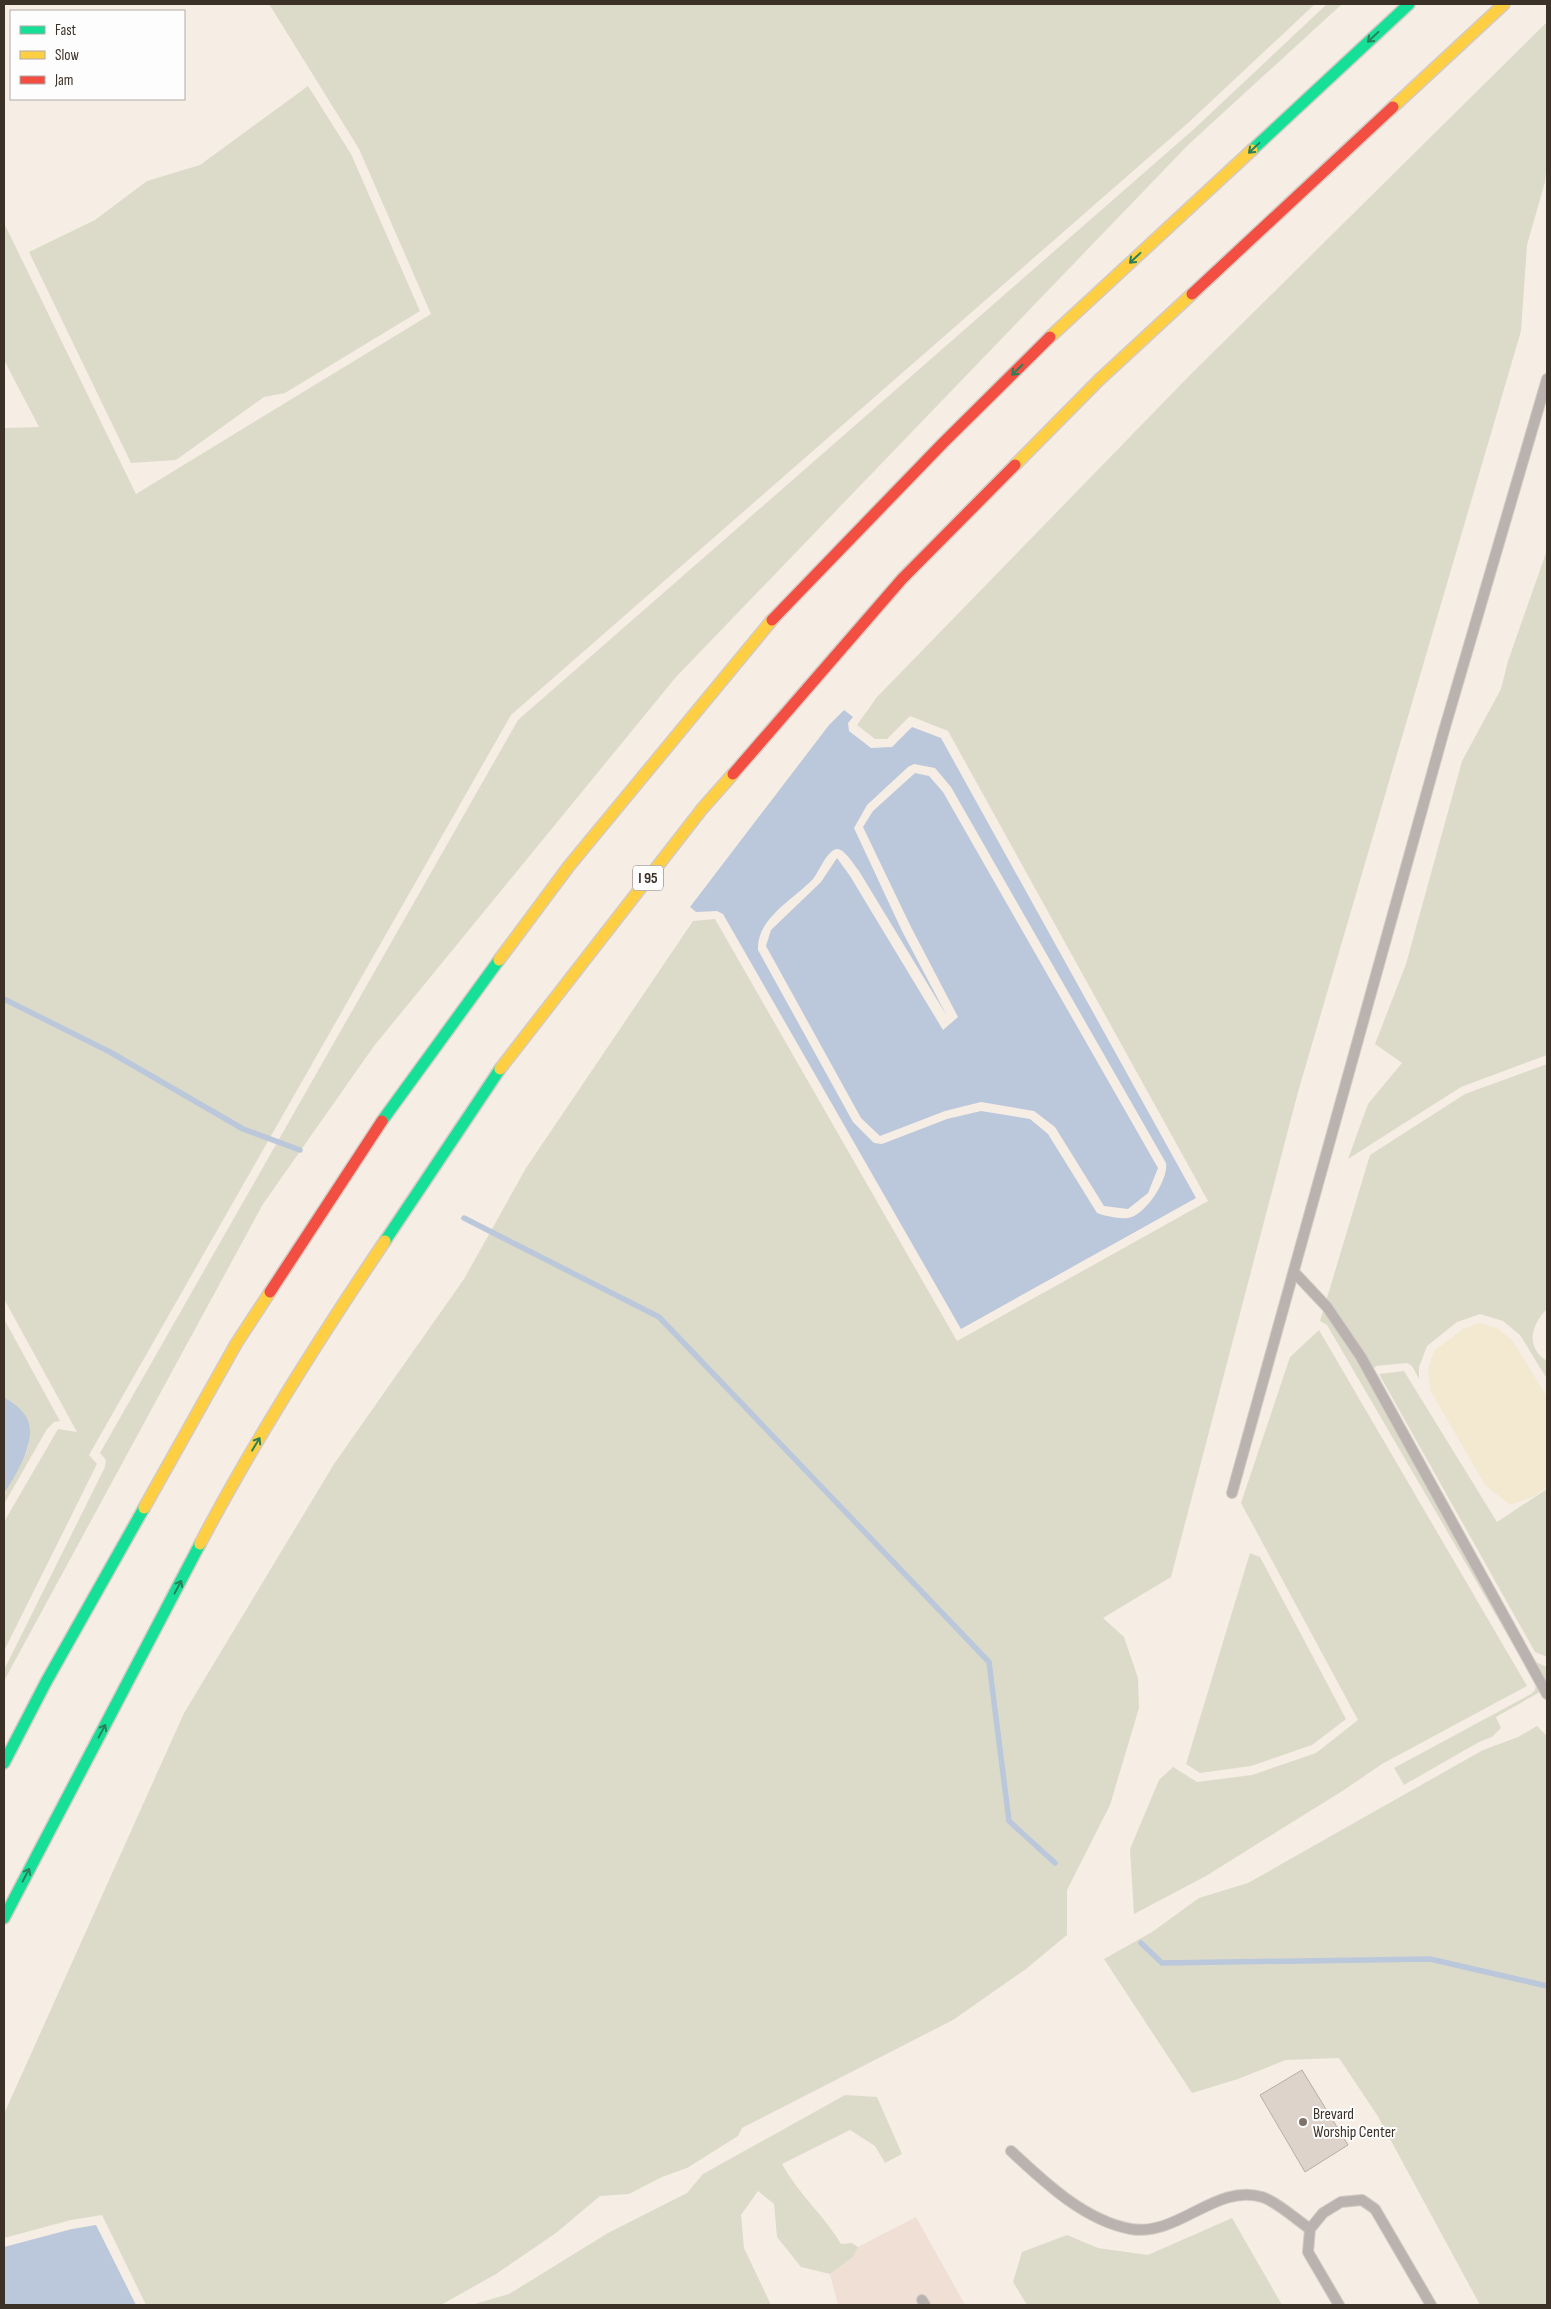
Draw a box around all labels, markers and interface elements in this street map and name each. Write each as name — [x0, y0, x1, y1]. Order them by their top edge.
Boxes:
legend — [10, 10, 185, 100]
text: Fast — [55, 21, 77, 40]
one-way arrow — [1367, 31, 1379, 43]
text: Slow — [55, 46, 79, 65]
text: Jam — [54, 71, 73, 90]
one-way arrow — [1248, 142, 1260, 154]
one-way arrow — [1129, 252, 1141, 264]
one-way arrow — [1011, 364, 1023, 376]
road number: I 95 — [633, 866, 663, 890]
one-way arrow — [251, 1438, 261, 1452]
one-way arrow — [173, 1580, 183, 1595]
one-way arrow — [97, 1723, 107, 1738]
one-way arrow — [21, 1867, 31, 1882]
place label: Brevard Worship Center — [1313, 2105, 1396, 2142]
marker: Brevard Worship Center — [1297, 2116, 1309, 2128]

